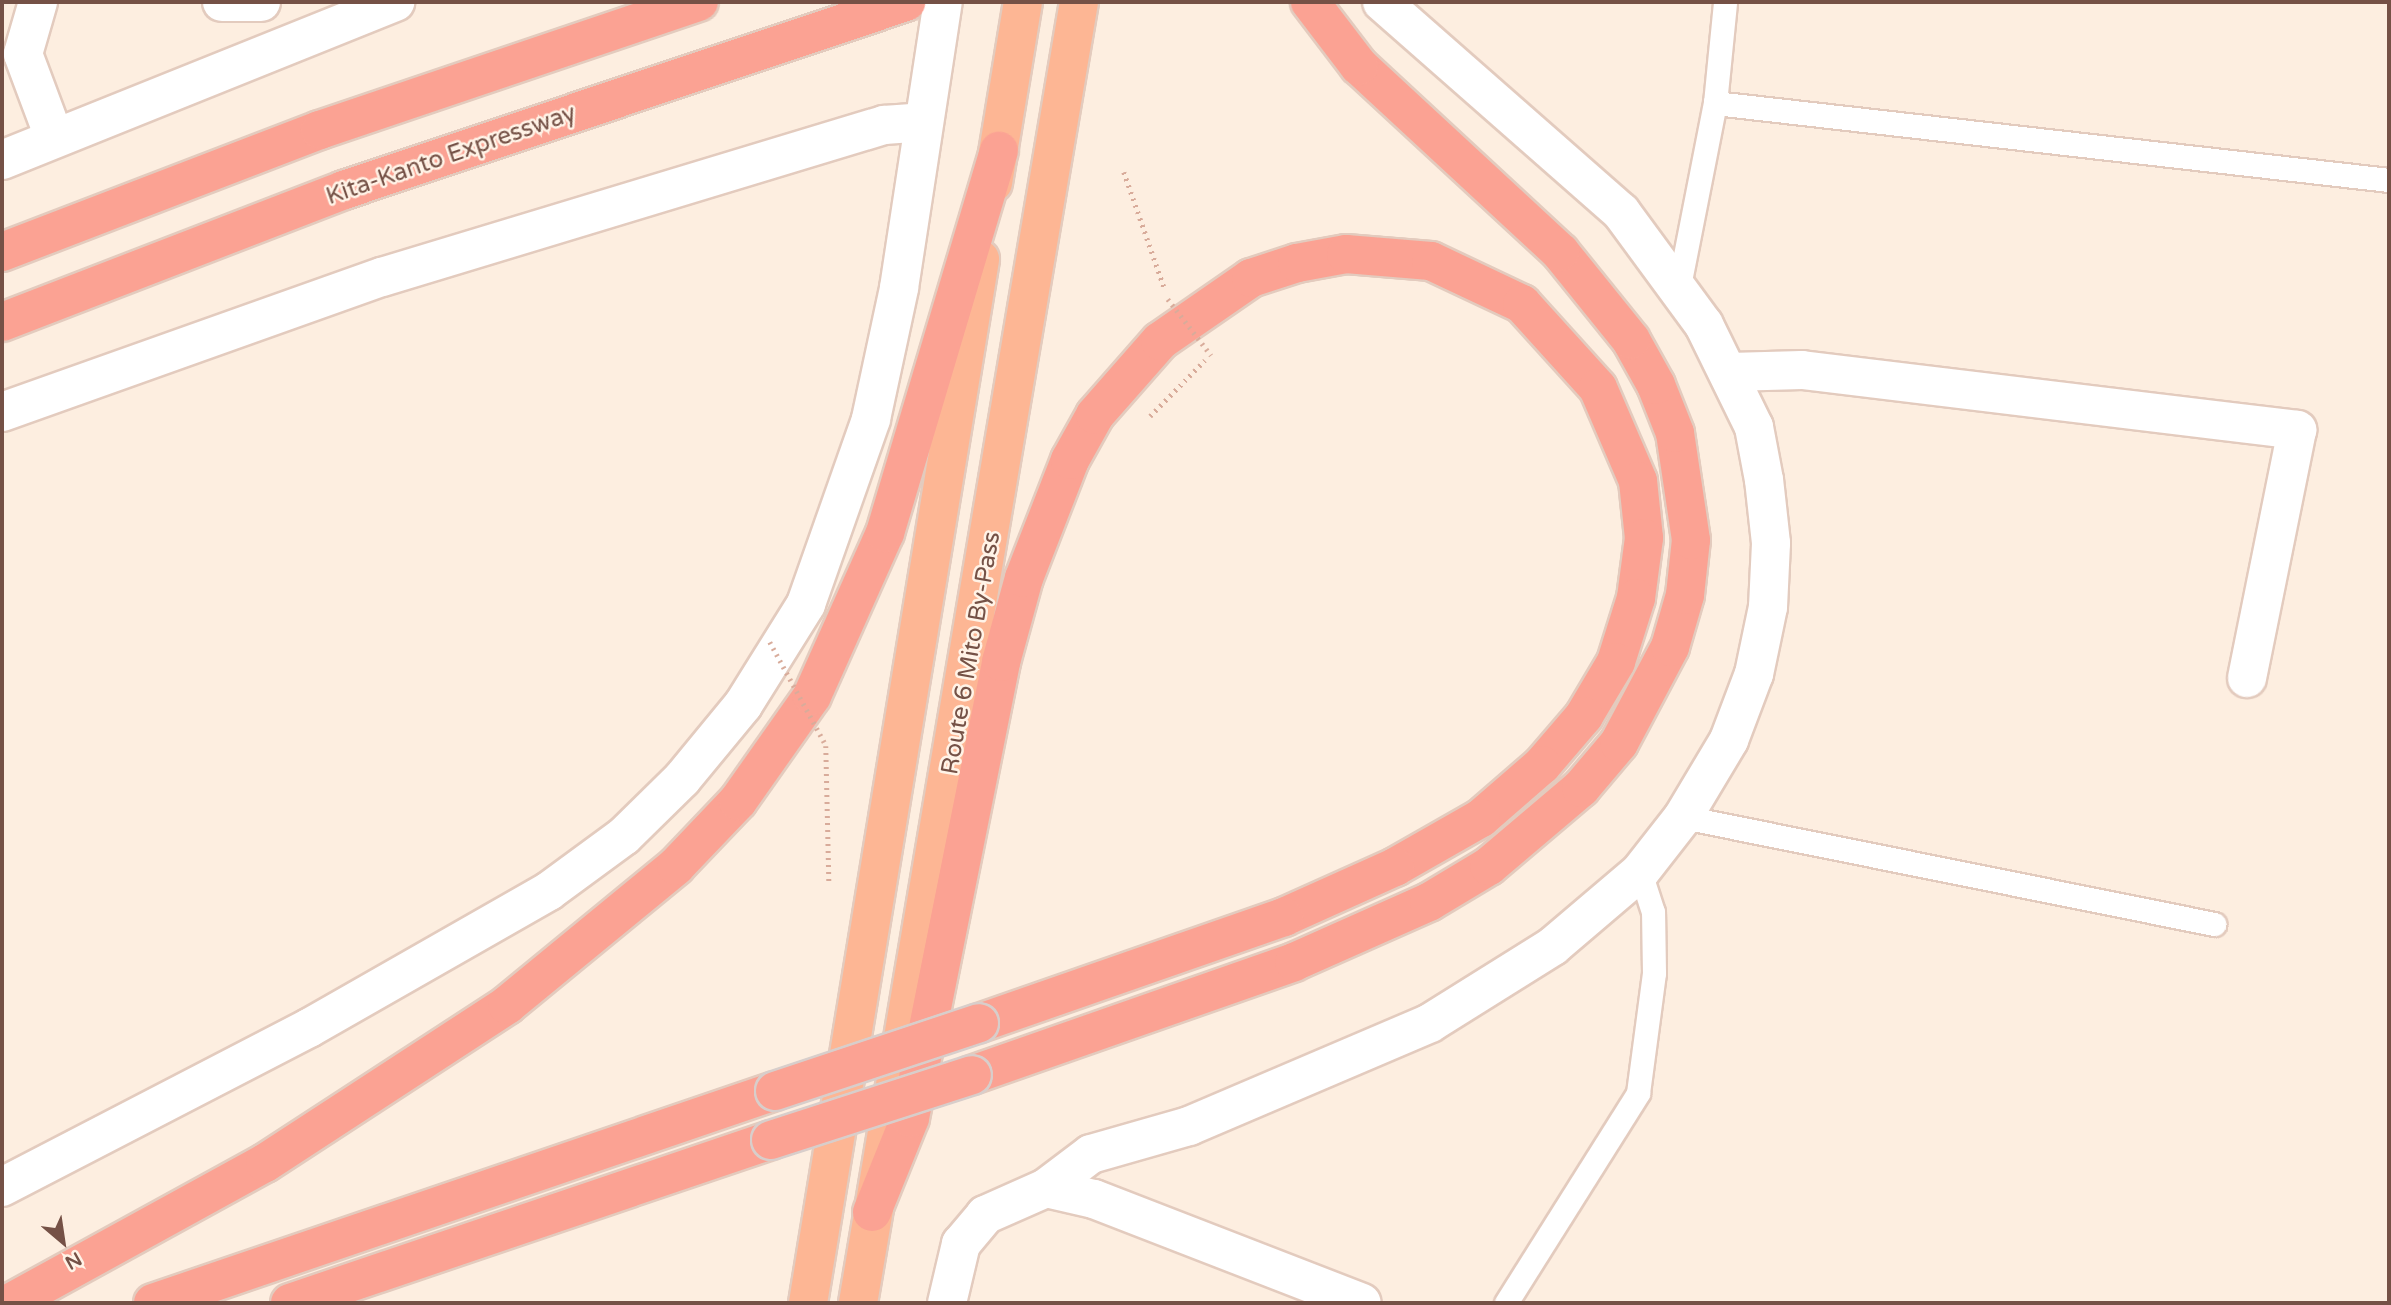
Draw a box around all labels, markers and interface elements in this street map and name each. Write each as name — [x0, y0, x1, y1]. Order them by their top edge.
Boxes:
street label: Kita-Kanto Expressway — [322, 99, 580, 211]
street label: Route 6 Mito By-Pass — [935, 529, 1007, 777]
north arrow — [28, 1207, 98, 1277]
text: N — [61, 1247, 85, 1274]

